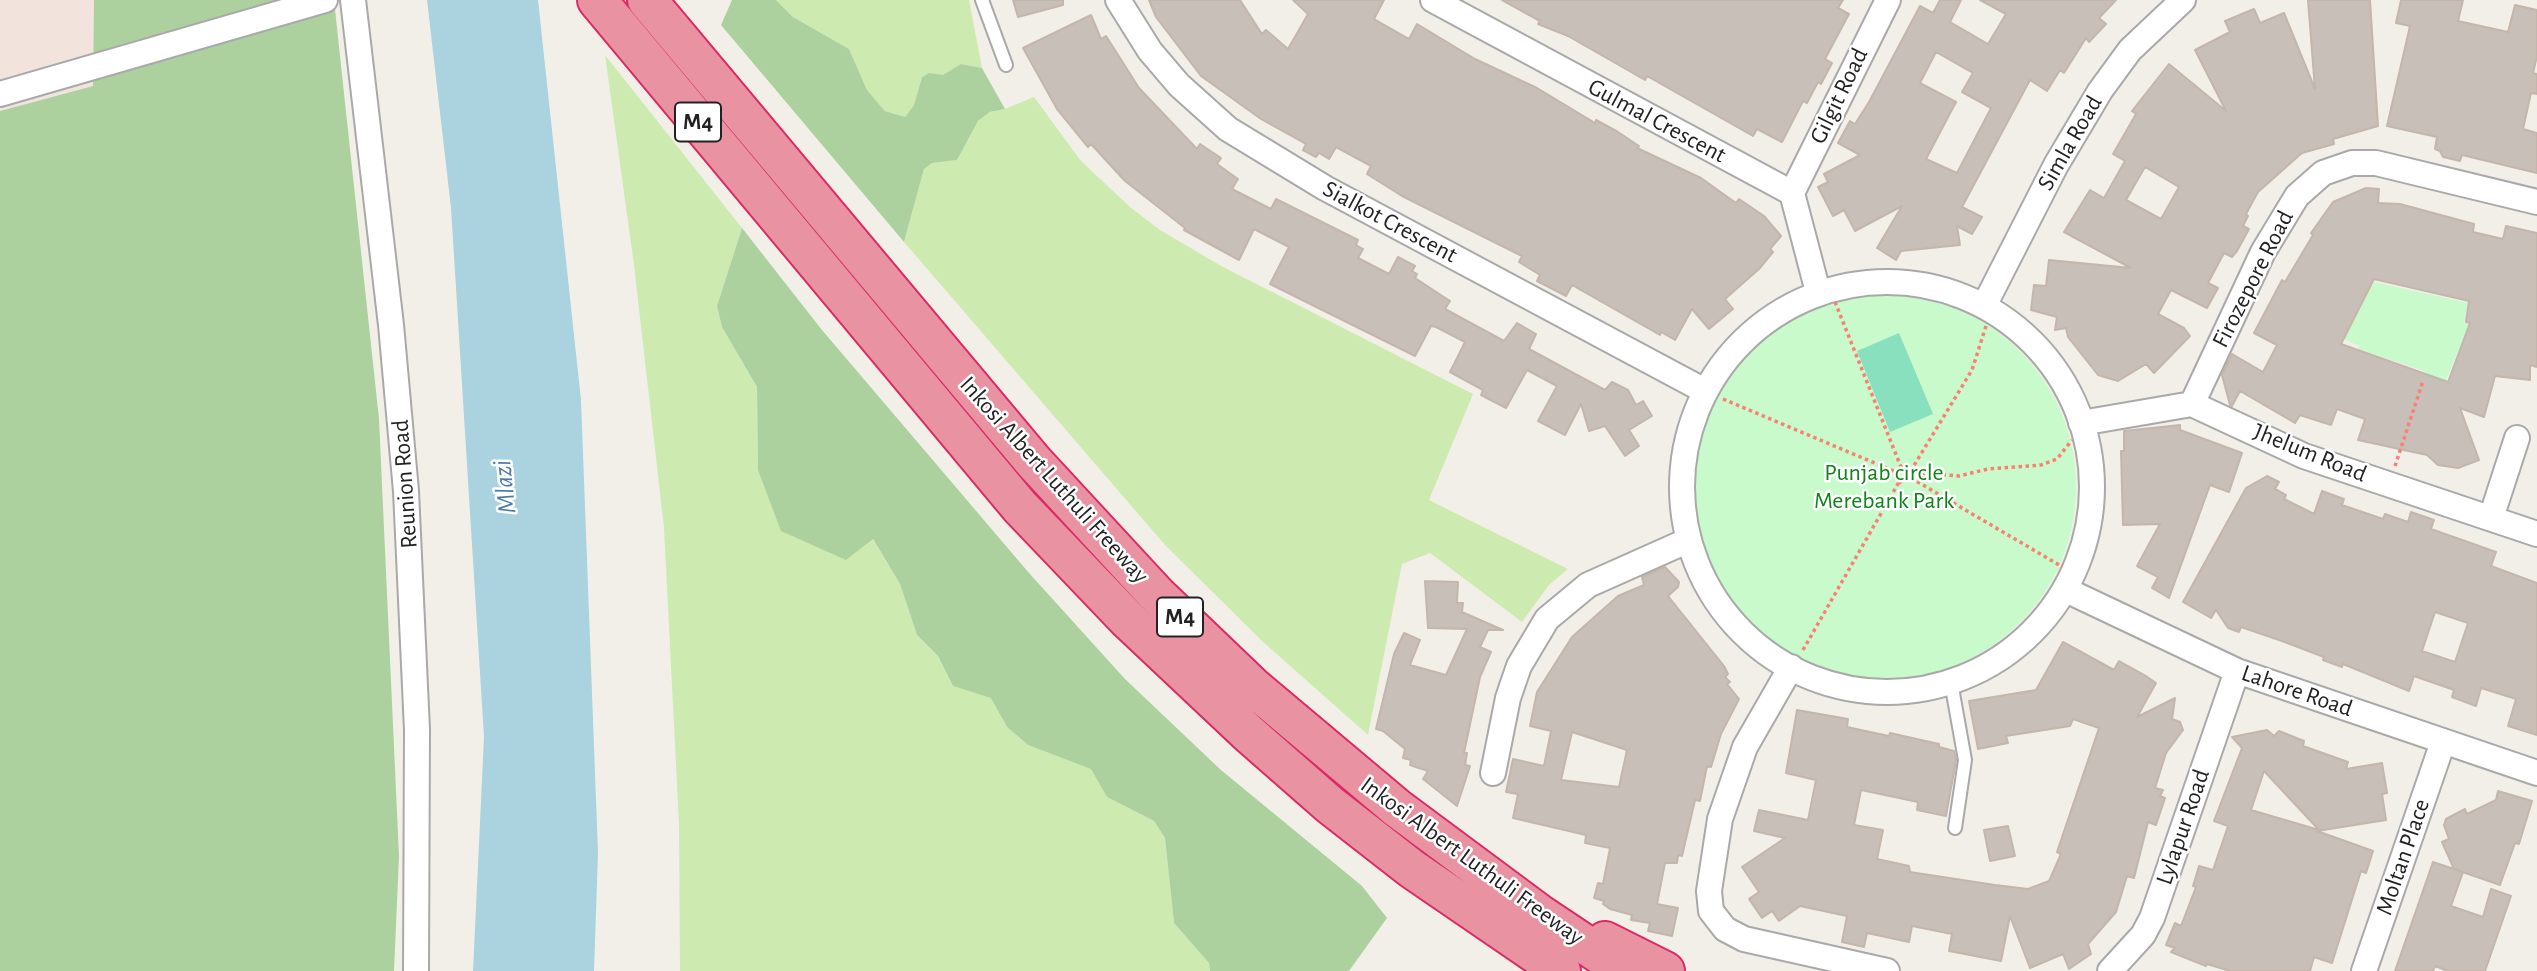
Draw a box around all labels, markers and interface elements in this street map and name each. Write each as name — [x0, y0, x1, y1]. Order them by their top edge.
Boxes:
street label: Gilgit Road — [1803, 43, 1875, 149]
street label: Gulmal Crescent — [1583, 73, 1731, 169]
street label: Simla Road — [2031, 90, 2109, 196]
road number: M4 — [675, 102, 721, 141]
street label: Sialkot Crescent — [1318, 175, 1462, 269]
street label: Firozepore Road — [2206, 206, 2300, 352]
street label: Inkosi Albert Luthuli Freeway — [953, 371, 1155, 589]
street label: Jhelum Road — [2249, 417, 2371, 489]
street label: Reunion Road — [386, 418, 424, 550]
water label: Mlazi — [487, 459, 523, 515]
park label: Punjab circle Merebank Park — [1814, 459, 1954, 515]
road number: M4 — [1157, 597, 1203, 636]
street label: Lahore Road — [2238, 659, 2356, 723]
street label: Lylapur Road — [2150, 765, 2216, 889]
street label: Inkosi Albert Luthuli Freeway — [1355, 770, 1589, 952]
street label: Moltan Place — [2370, 795, 2436, 919]

